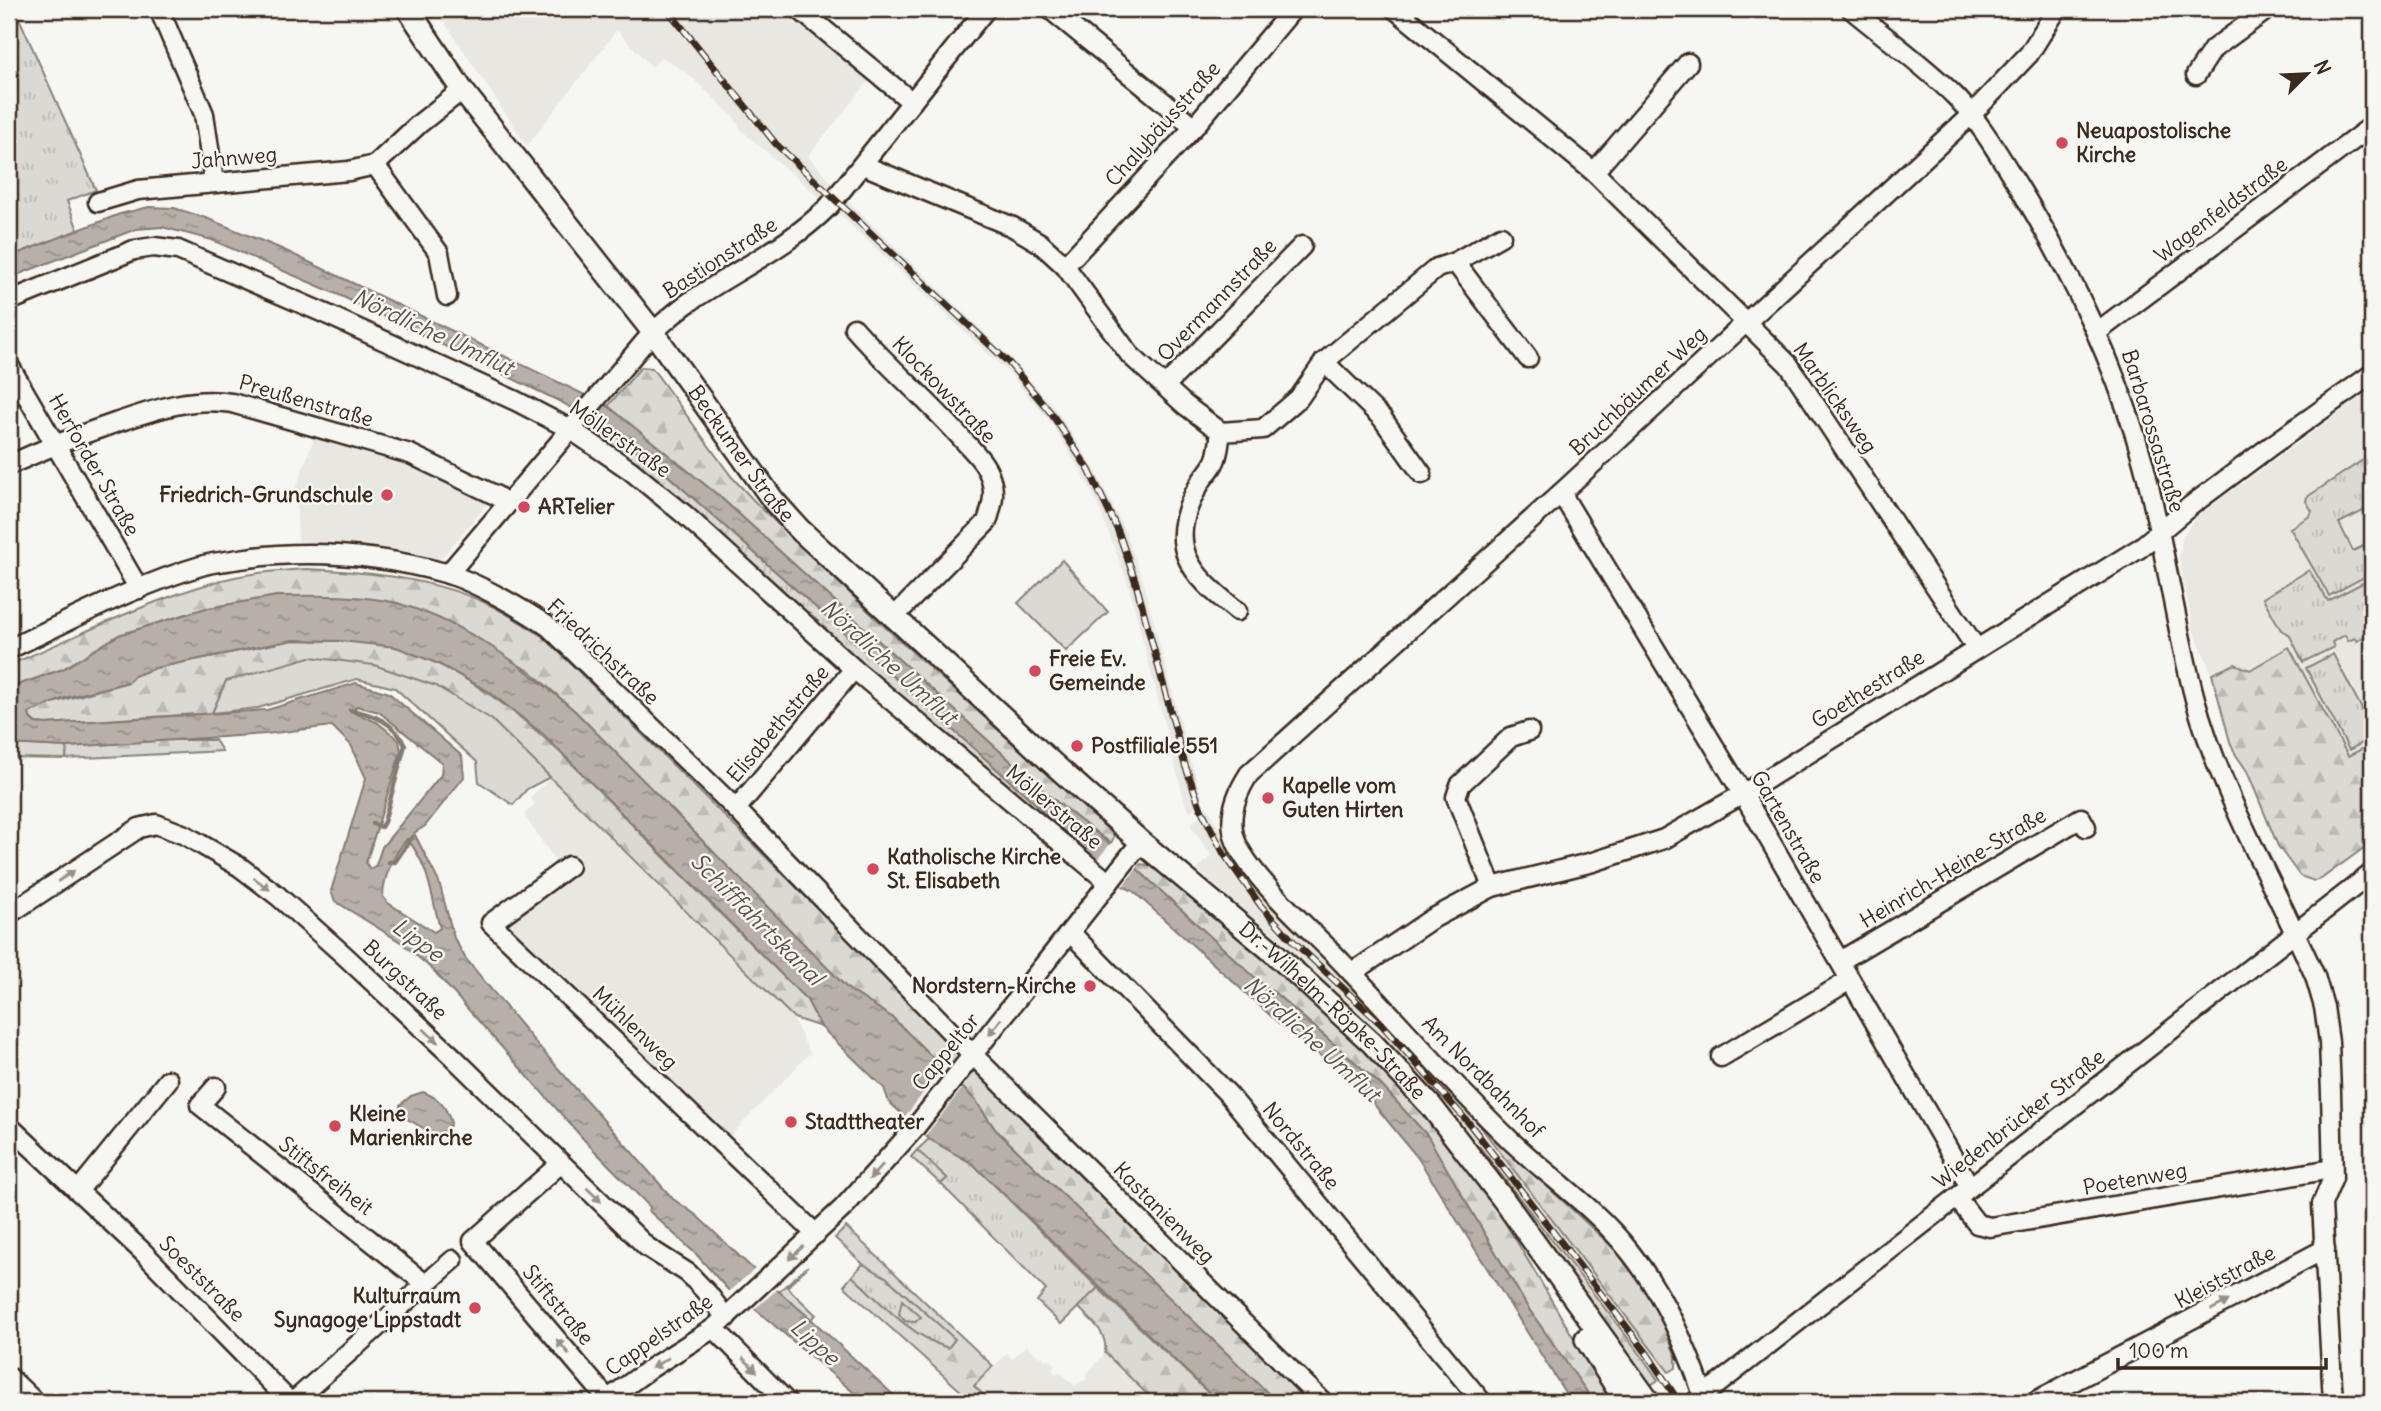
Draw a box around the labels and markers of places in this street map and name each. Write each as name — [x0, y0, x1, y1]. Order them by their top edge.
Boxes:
place label: Neuapostolische Kirche — [2076, 117, 2231, 168]
marker: Neuapostolische Kirche — [2054, 135, 2070, 151]
place label: Friedrich-Grundschule — [159, 481, 373, 508]
marker: Friedrich-Grundschule — [379, 487, 395, 503]
place label: ARTelier — [538, 493, 615, 520]
marker: ARTelier — [516, 499, 532, 515]
place label: Freie Ev. Gemeinde — [1049, 645, 1146, 696]
marker: Freie Ev. Gemeinde — [1027, 663, 1043, 679]
place label: Postfiliale 551 — [1091, 732, 1218, 759]
marker: Postfiliale 551 — [1069, 738, 1085, 754]
place label: Kapelle vom Guten Hirten — [1282, 772, 1403, 823]
marker: Kapelle vom Guten Hirten — [1260, 790, 1276, 806]
place label: Katholische Kirche St. Elisabeth — [887, 843, 1061, 894]
marker: Katholische Kirche St. Elisabeth — [865, 861, 881, 877]
place label: Nordstern-Kirche — [912, 972, 1076, 999]
marker: Nordstern-Kirche — [1082, 978, 1098, 994]
place label: Kleine Marienkirche — [349, 1100, 473, 1151]
place label: Stadttheater — [805, 1108, 924, 1135]
marker: Stadttheater — [783, 1114, 799, 1130]
marker: Kleine Marienkirche — [327, 1118, 343, 1134]
place label: Kulturraum Synagoge Lippstadt — [274, 1282, 462, 1333]
marker: Kulturraum Synagoge Lippstadt — [467, 1300, 483, 1316]

